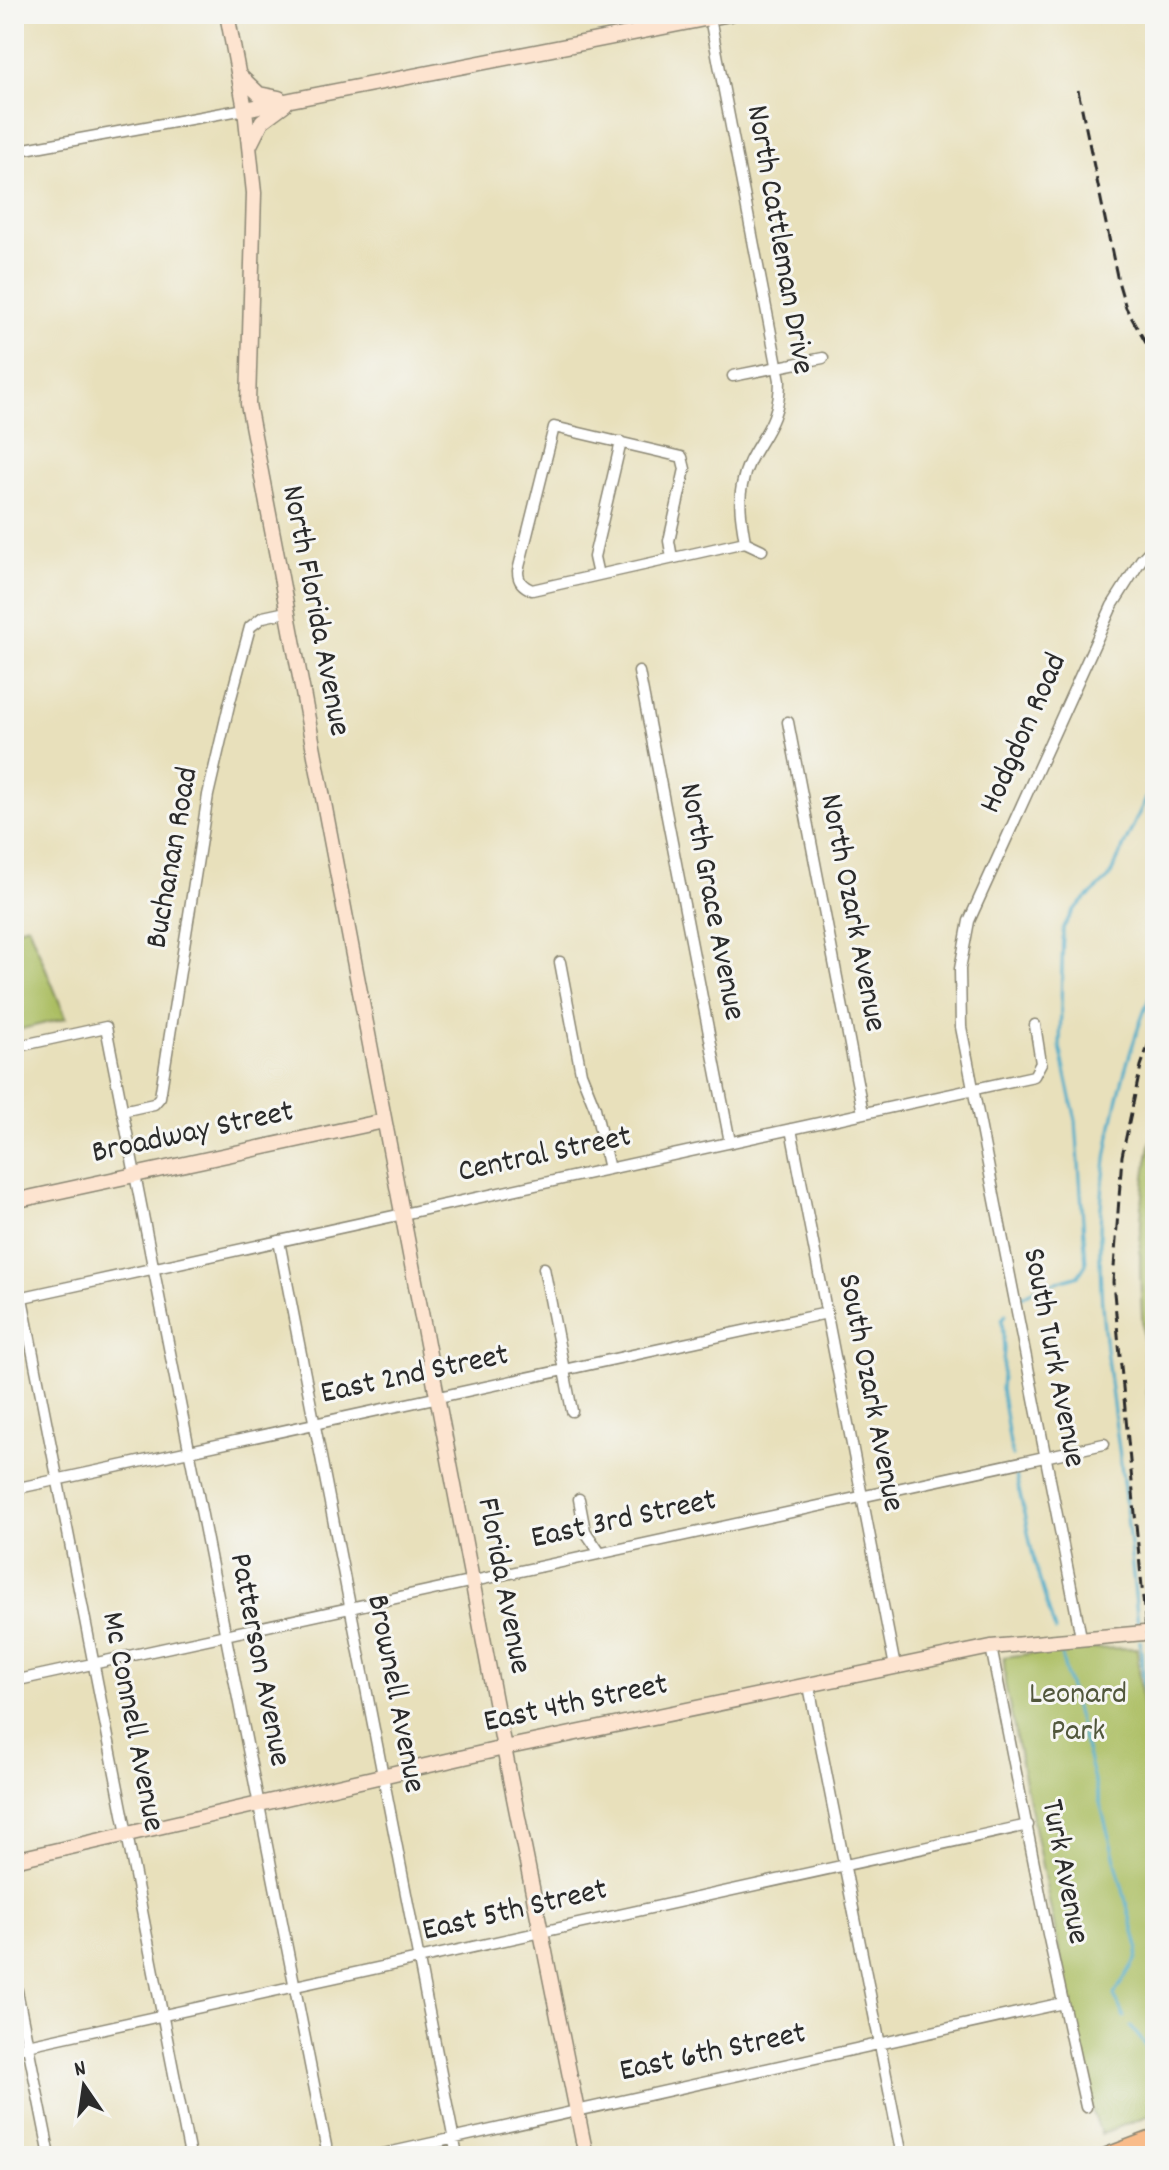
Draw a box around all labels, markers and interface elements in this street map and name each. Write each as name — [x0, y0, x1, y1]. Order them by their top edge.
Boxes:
street label: North Cattleman Drive — [732, 102, 824, 378]
street label: North Florida Avenue — [267, 482, 361, 740]
street label: Hodgdon Road — [969, 647, 1081, 821]
street label: Buchanan Road — [135, 764, 213, 952]
street label: North Grace Avenue — [664, 780, 756, 1024]
street label: North Ozark Avenue — [805, 790, 897, 1036]
street label: Broadway Street — [88, 1090, 298, 1178]
street label: Central Street — [454, 1115, 636, 1197]
street label: South Turk Avenue — [1008, 1244, 1096, 1472]
street label: South Ozark Avenue — [823, 1270, 915, 1516]
street label: East 2nd Street — [317, 1334, 513, 1418]
street label: East 3rd Street — [527, 1479, 721, 1563]
street label: Florida Avenue — [462, 1494, 542, 1678]
street label: Patterson Avenue — [215, 1549, 301, 1771]
street label: Brownell Avenue — [352, 1591, 436, 1797]
street label: Mc Connell Avenue — [87, 1608, 175, 1836]
street label: East 4th Street — [480, 1663, 672, 1747]
park label: Leonard Park — [1029, 1673, 1127, 1756]
street label: Turk Avenue — [1026, 1796, 1100, 1948]
street label: East 5th Street — [418, 1868, 612, 1956]
street label: East 6th Street — [616, 2012, 811, 2096]
north arrow — [44, 2046, 124, 2126]
text: N — [72, 2054, 89, 2086]

